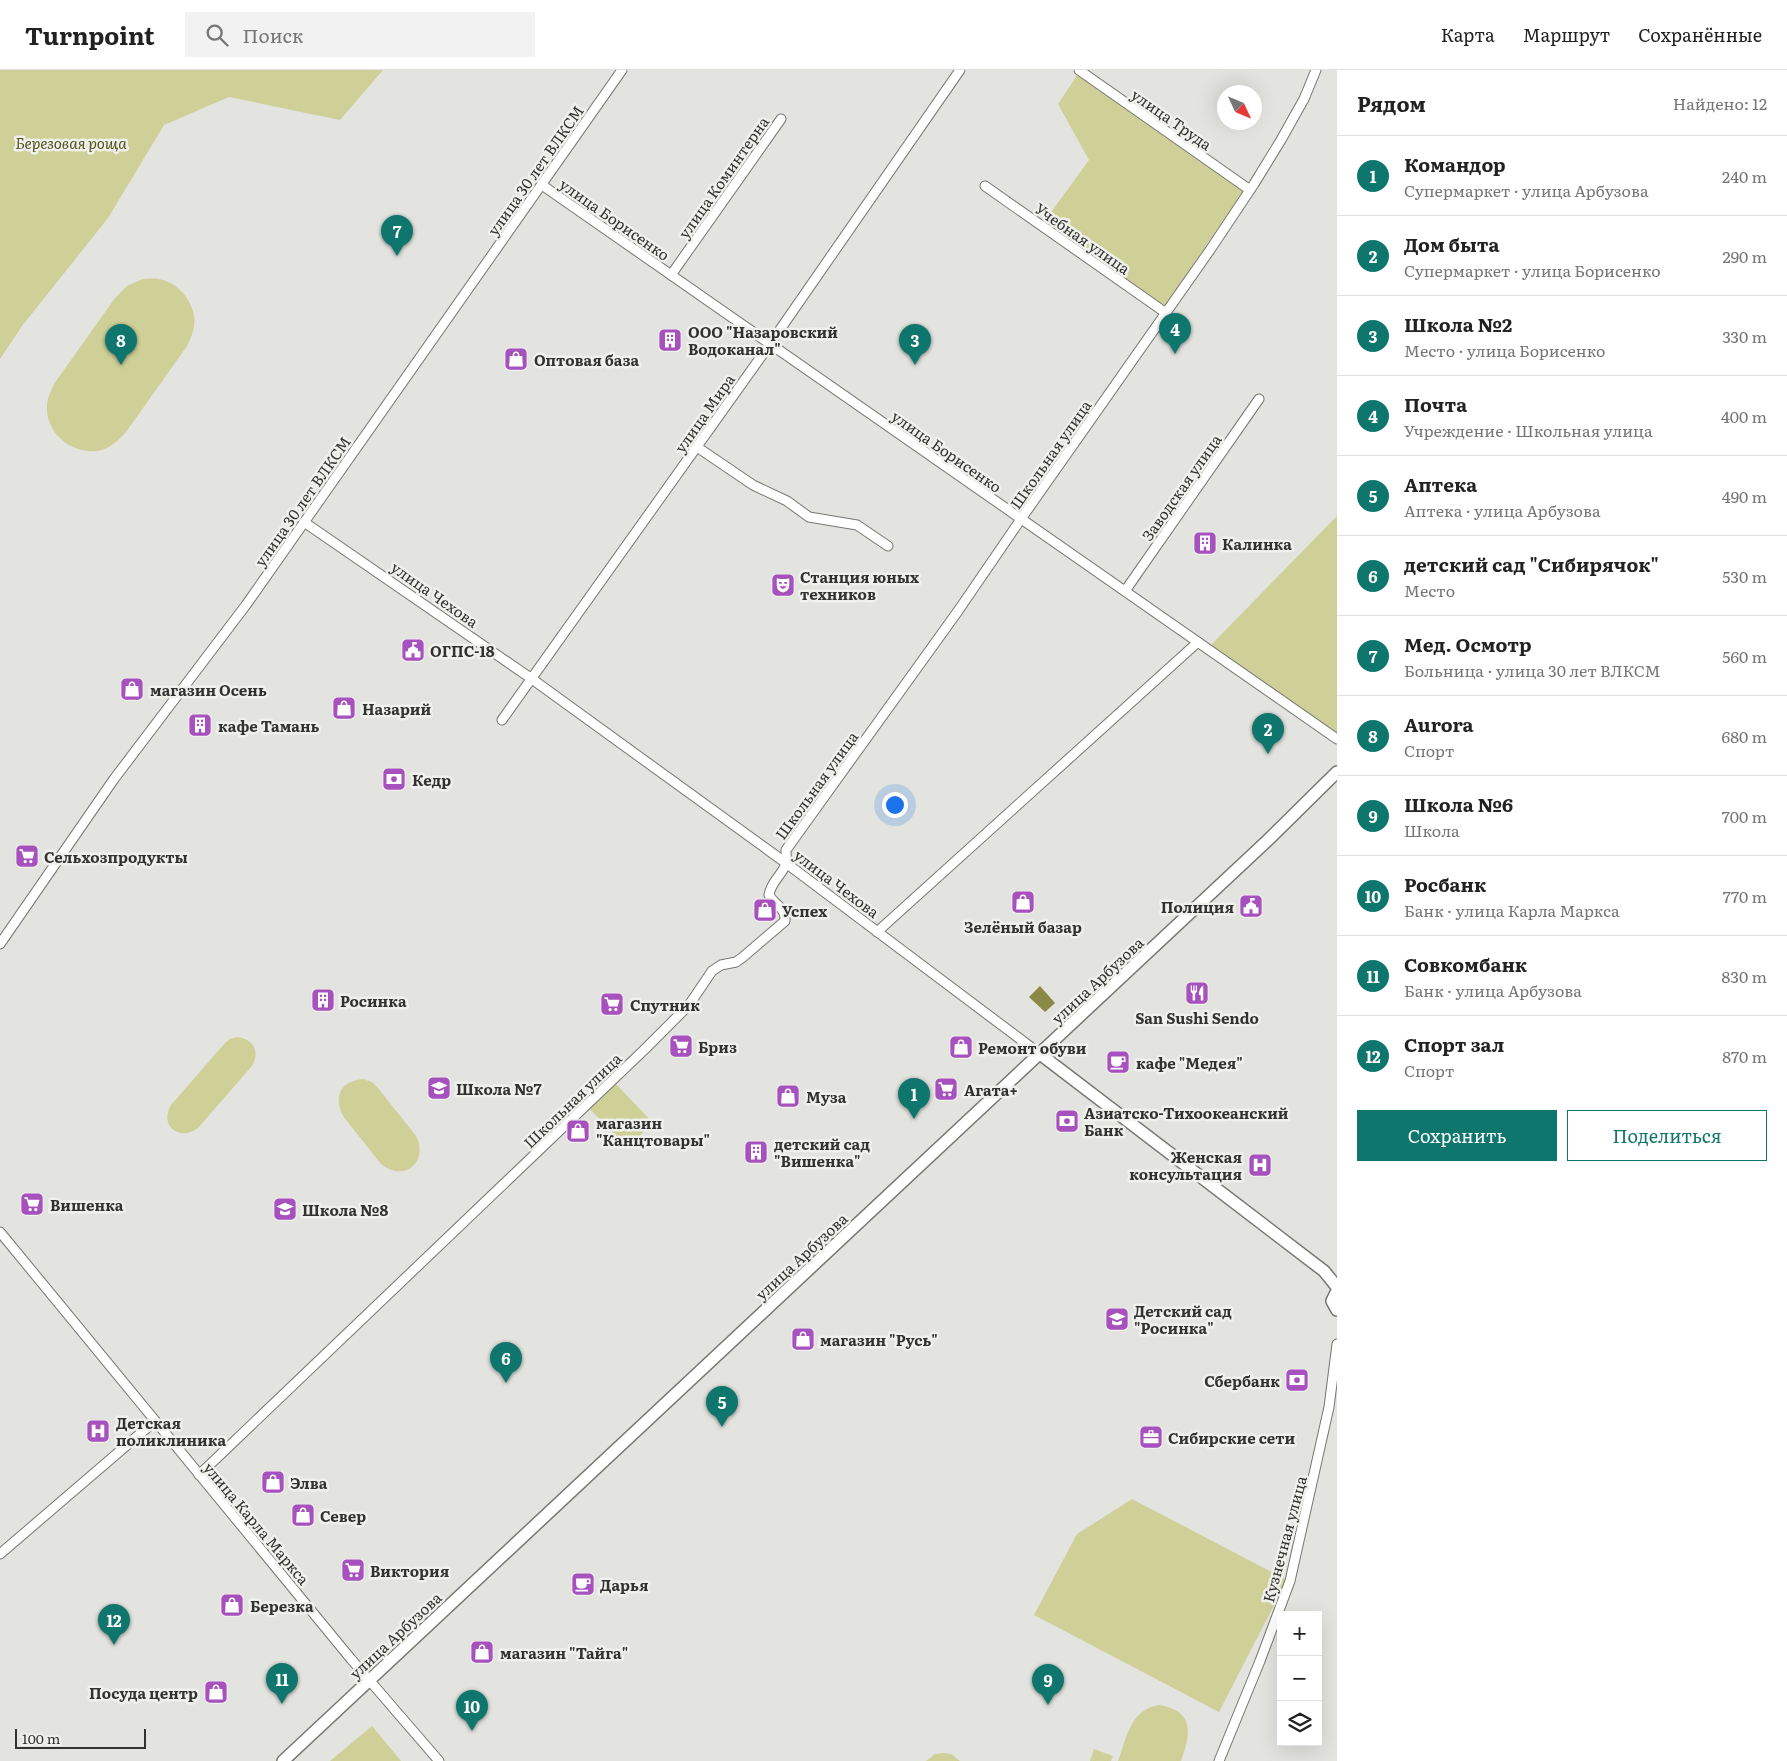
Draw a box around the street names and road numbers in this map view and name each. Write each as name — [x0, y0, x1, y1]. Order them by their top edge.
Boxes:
street label: улица Труда — [1127, 83, 1218, 156]
street label: улица 30 лет ВЛКСМ — [481, 100, 589, 240]
street label: улица Коминтерна — [672, 110, 774, 243]
street label: улица Борисенко — [555, 172, 675, 266]
street label: Учебная улица — [1031, 197, 1136, 280]
street label: улица Мира — [668, 368, 740, 457]
street label: Школьная улица — [1004, 394, 1097, 513]
street label: улица Борисенко — [887, 404, 1007, 498]
street label: Заводская улица — [1136, 428, 1227, 545]
street label: улица 30 лет ВЛКСМ — [248, 431, 356, 571]
street label: улица Чехова — [387, 555, 484, 633]
street label: Школьная улица — [769, 725, 864, 844]
street label: улица Чехова — [789, 843, 885, 923]
street label: улица Арбузова — [1046, 931, 1149, 1029]
street label: Школьная улица — [518, 1046, 627, 1153]
street label: улица Арбузова — [750, 1207, 853, 1305]
street label: улица Карла Маркса — [199, 1457, 316, 1590]
street label: Кузнечная улица — [1256, 1472, 1312, 1605]
street label: улица Арбузова — [344, 1586, 447, 1684]

